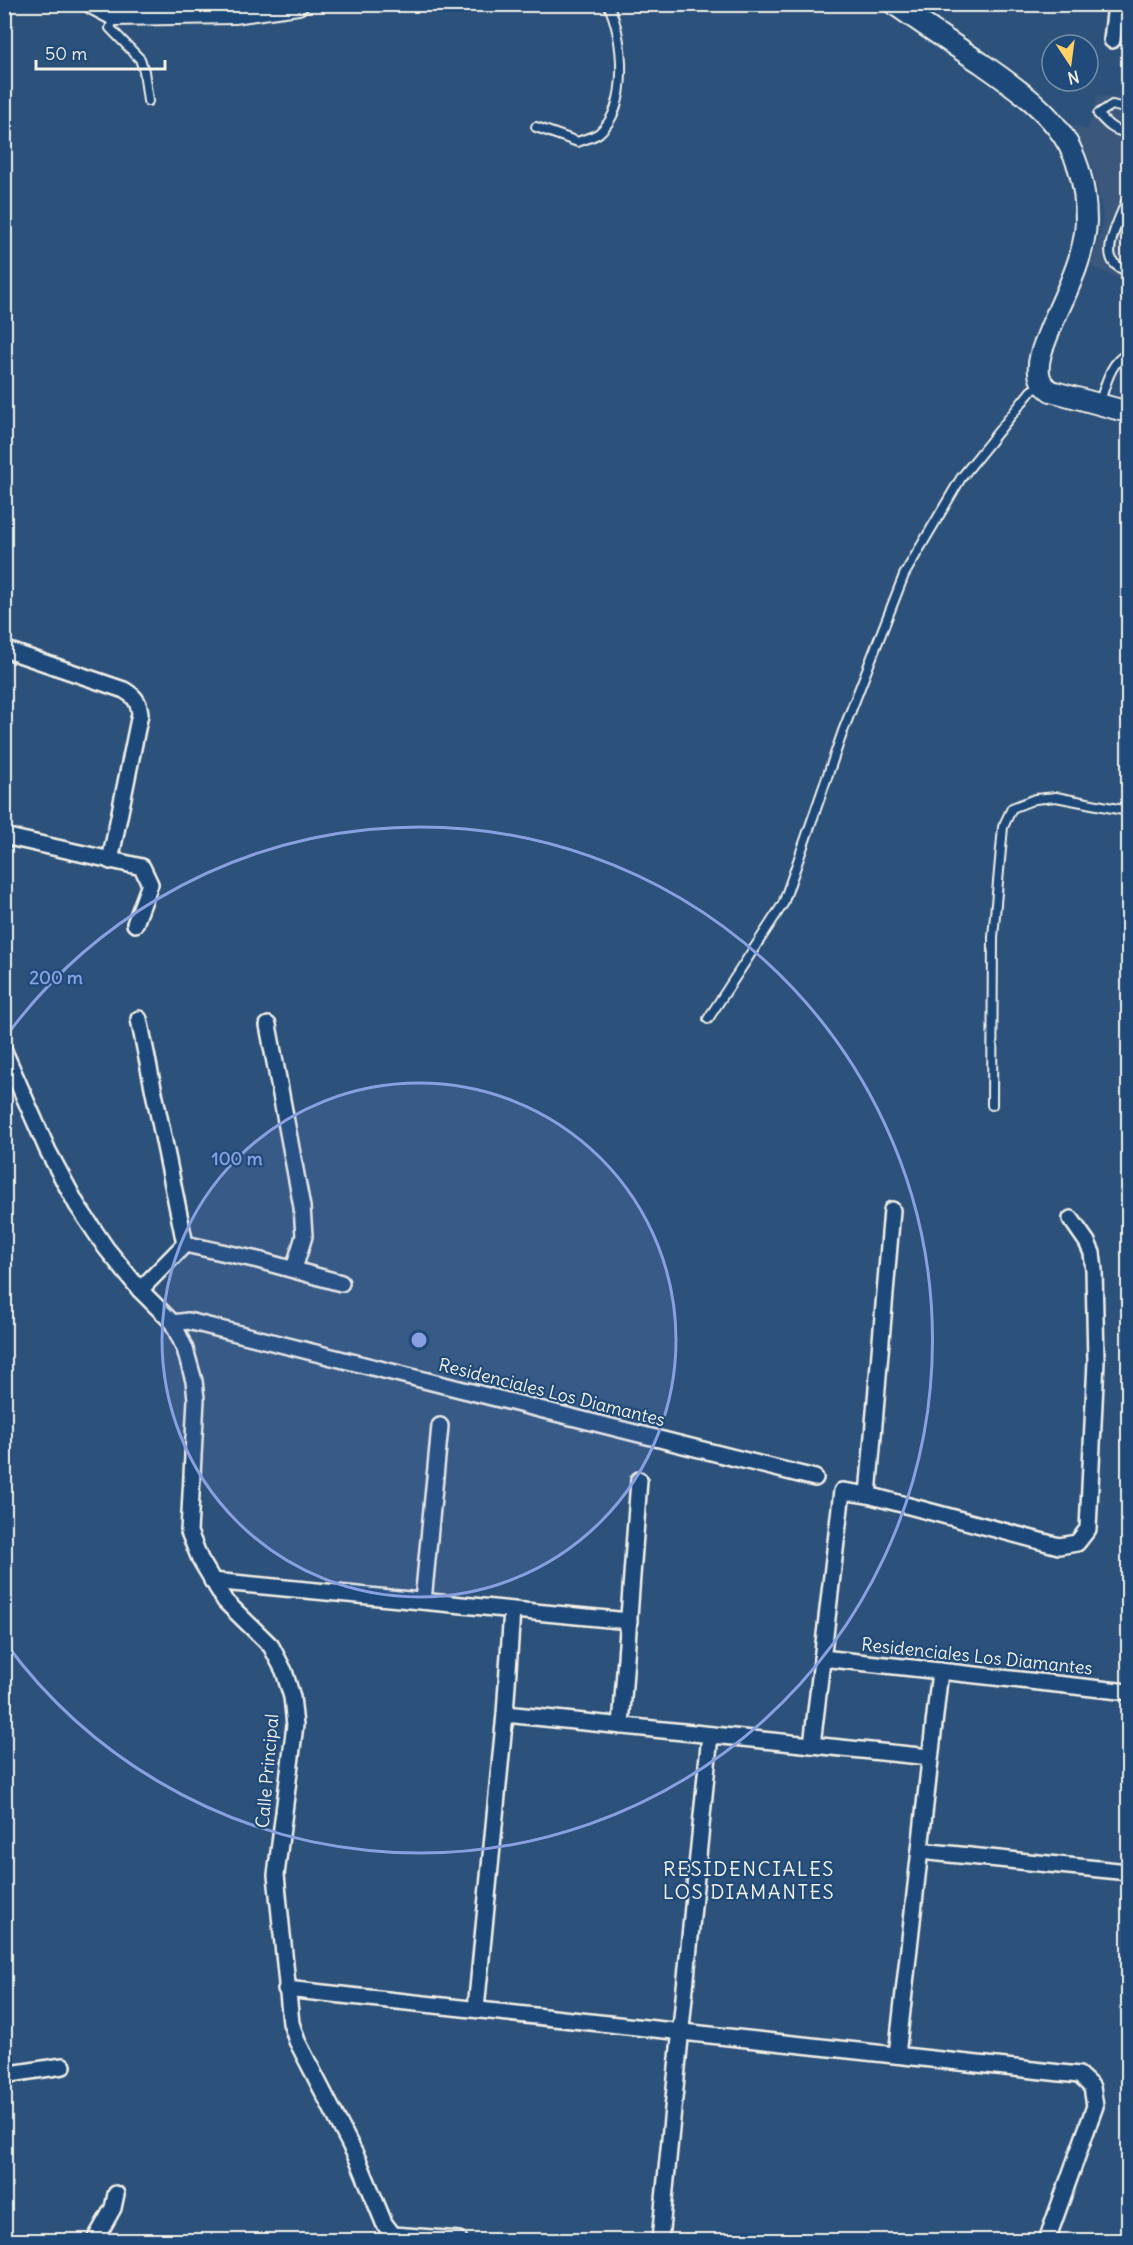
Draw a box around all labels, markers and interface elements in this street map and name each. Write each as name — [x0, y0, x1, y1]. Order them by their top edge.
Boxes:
scale bar — [36, 33, 165, 71]
north arrow — [1040, 33, 1100, 93]
text: 50 m — [45, 42, 87, 65]
text: N — [1066, 67, 1081, 89]
text: 200 m — [29, 966, 83, 989]
text: 100 m — [212, 1147, 263, 1170]
centre of rings — [409, 1330, 429, 1350]
street label: Residenciales Los Diamantes — [436, 1353, 668, 1431]
street label: Residenciales Los Diamantes — [860, 1632, 1094, 1680]
street label: Calle Principal — [251, 1713, 283, 1829]
district label: RESIDENCIALES LOS DIAMANTES — [663, 1856, 835, 1904]

